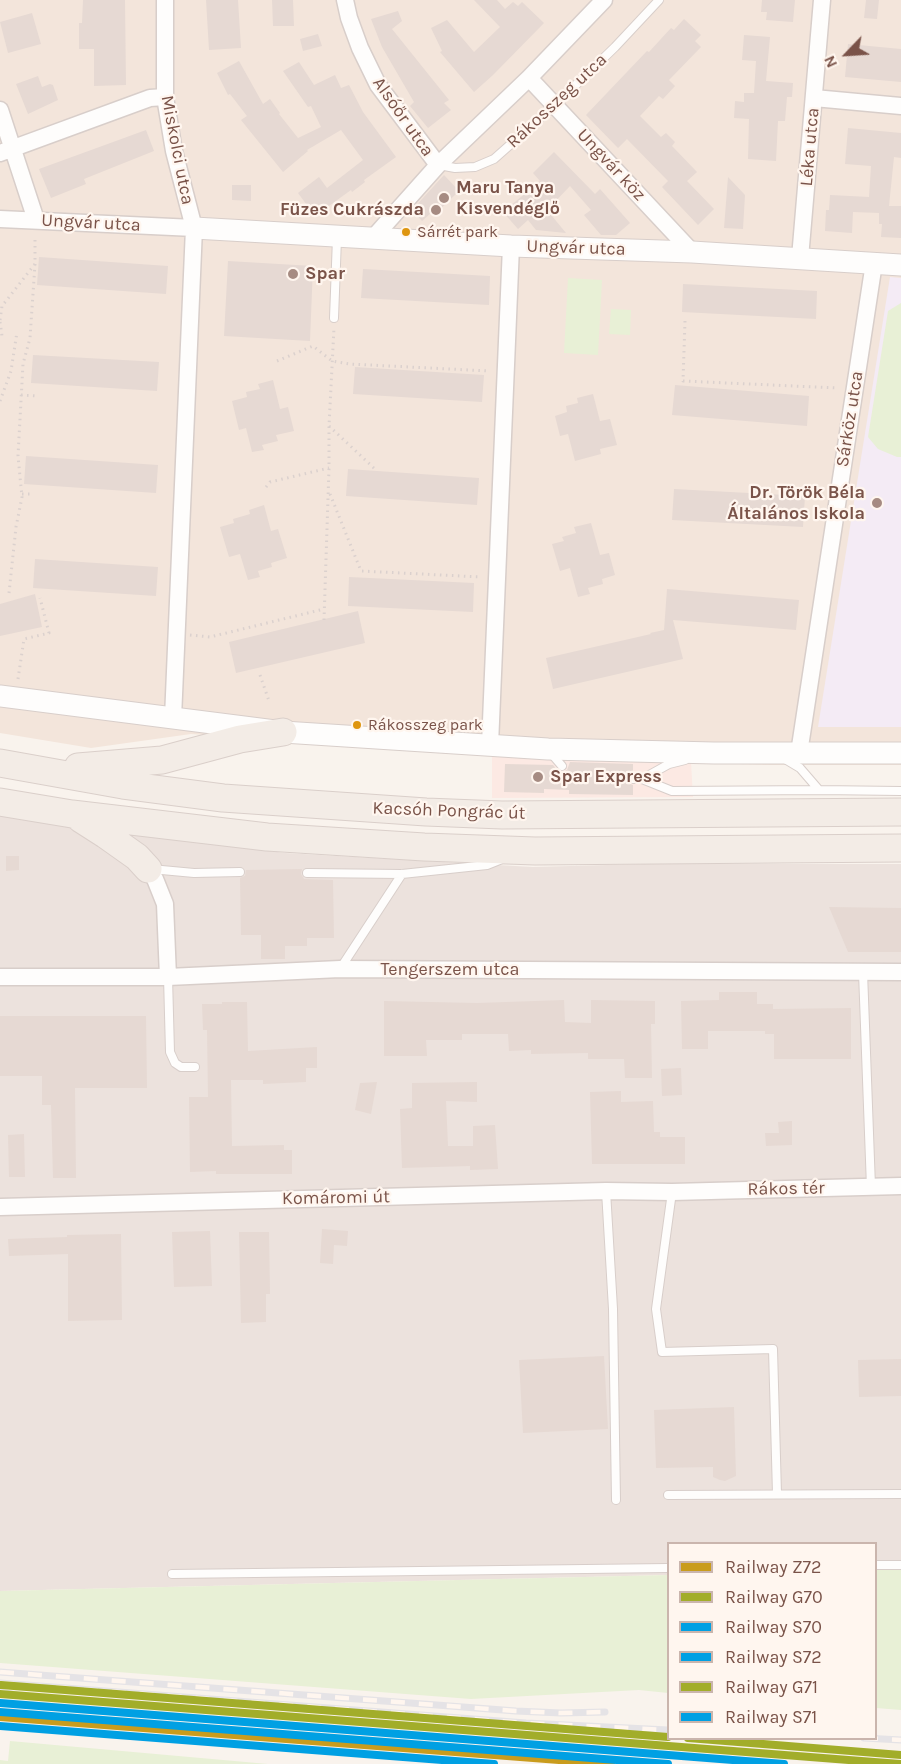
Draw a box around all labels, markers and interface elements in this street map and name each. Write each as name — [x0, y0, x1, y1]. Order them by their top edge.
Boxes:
north arrow — [817, 24, 877, 84]
street label: Rákosszeg utca — [502, 49, 612, 153]
text: N — [819, 53, 841, 71]
street label: Alsóőr utca — [368, 73, 438, 161]
street label: Miskolci utca — [156, 94, 198, 206]
street label: Léka utca — [796, 107, 824, 187]
street label: Ungvár köz — [572, 124, 650, 206]
place label: Maru Tanya Kisvendéglő — [456, 177, 560, 219]
marker: Maru Tanya Kisvendéglő — [437, 191, 451, 205]
place label: Füzes Cukrászda — [280, 199, 424, 221]
marker: Füzes Cukrászda — [429, 203, 443, 217]
street label: Ungvár utca — [41, 210, 141, 236]
place label: Sárrét park — [417, 222, 498, 242]
marker: Sárrét park — [400, 226, 412, 238]
street label: Ungvár utca — [526, 235, 626, 261]
place label: Spar — [305, 263, 345, 285]
marker: Spar — [286, 267, 300, 281]
street label: Sárköz utca — [832, 369, 868, 469]
place label: Dr. Török Béla Általános Iskola — [727, 482, 865, 524]
marker: Dr. Török Béla Általános Iskola — [870, 496, 884, 510]
place label: Rákosszeg park — [368, 715, 483, 735]
marker: Rákosszeg park — [351, 719, 363, 731]
place label: Spar Express — [550, 766, 662, 788]
marker: Spar Express — [531, 770, 545, 784]
street label: Kacsóh Pongrác út — [372, 798, 526, 824]
street label: Tengerszem utca — [381, 959, 519, 981]
street label: Rákos tér — [747, 1178, 825, 1200]
street label: Komáromi út — [282, 1186, 390, 1210]
legend — [667, 1542, 877, 1740]
text: Railway Z72 — [725, 1556, 821, 1578]
text: Railway G70 — [725, 1586, 823, 1608]
text: Railway S70 — [725, 1616, 822, 1638]
text: Railway S72 — [725, 1646, 822, 1668]
text: Railway G71 — [725, 1676, 818, 1698]
text: Railway S71 — [725, 1706, 817, 1728]

